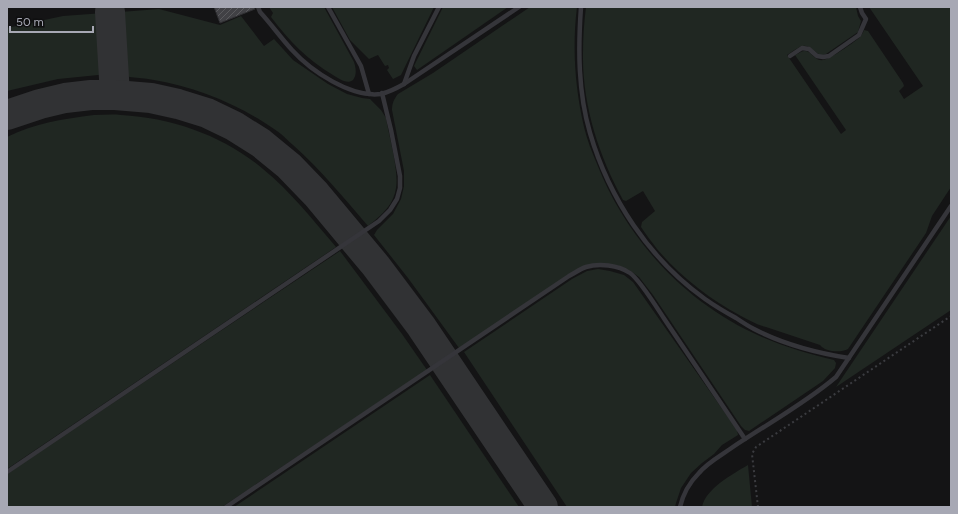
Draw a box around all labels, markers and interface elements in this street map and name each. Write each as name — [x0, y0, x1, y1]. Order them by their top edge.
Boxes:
scale bar — [10, 8, 93, 34]
text: 50 m — [16, 15, 44, 29]

